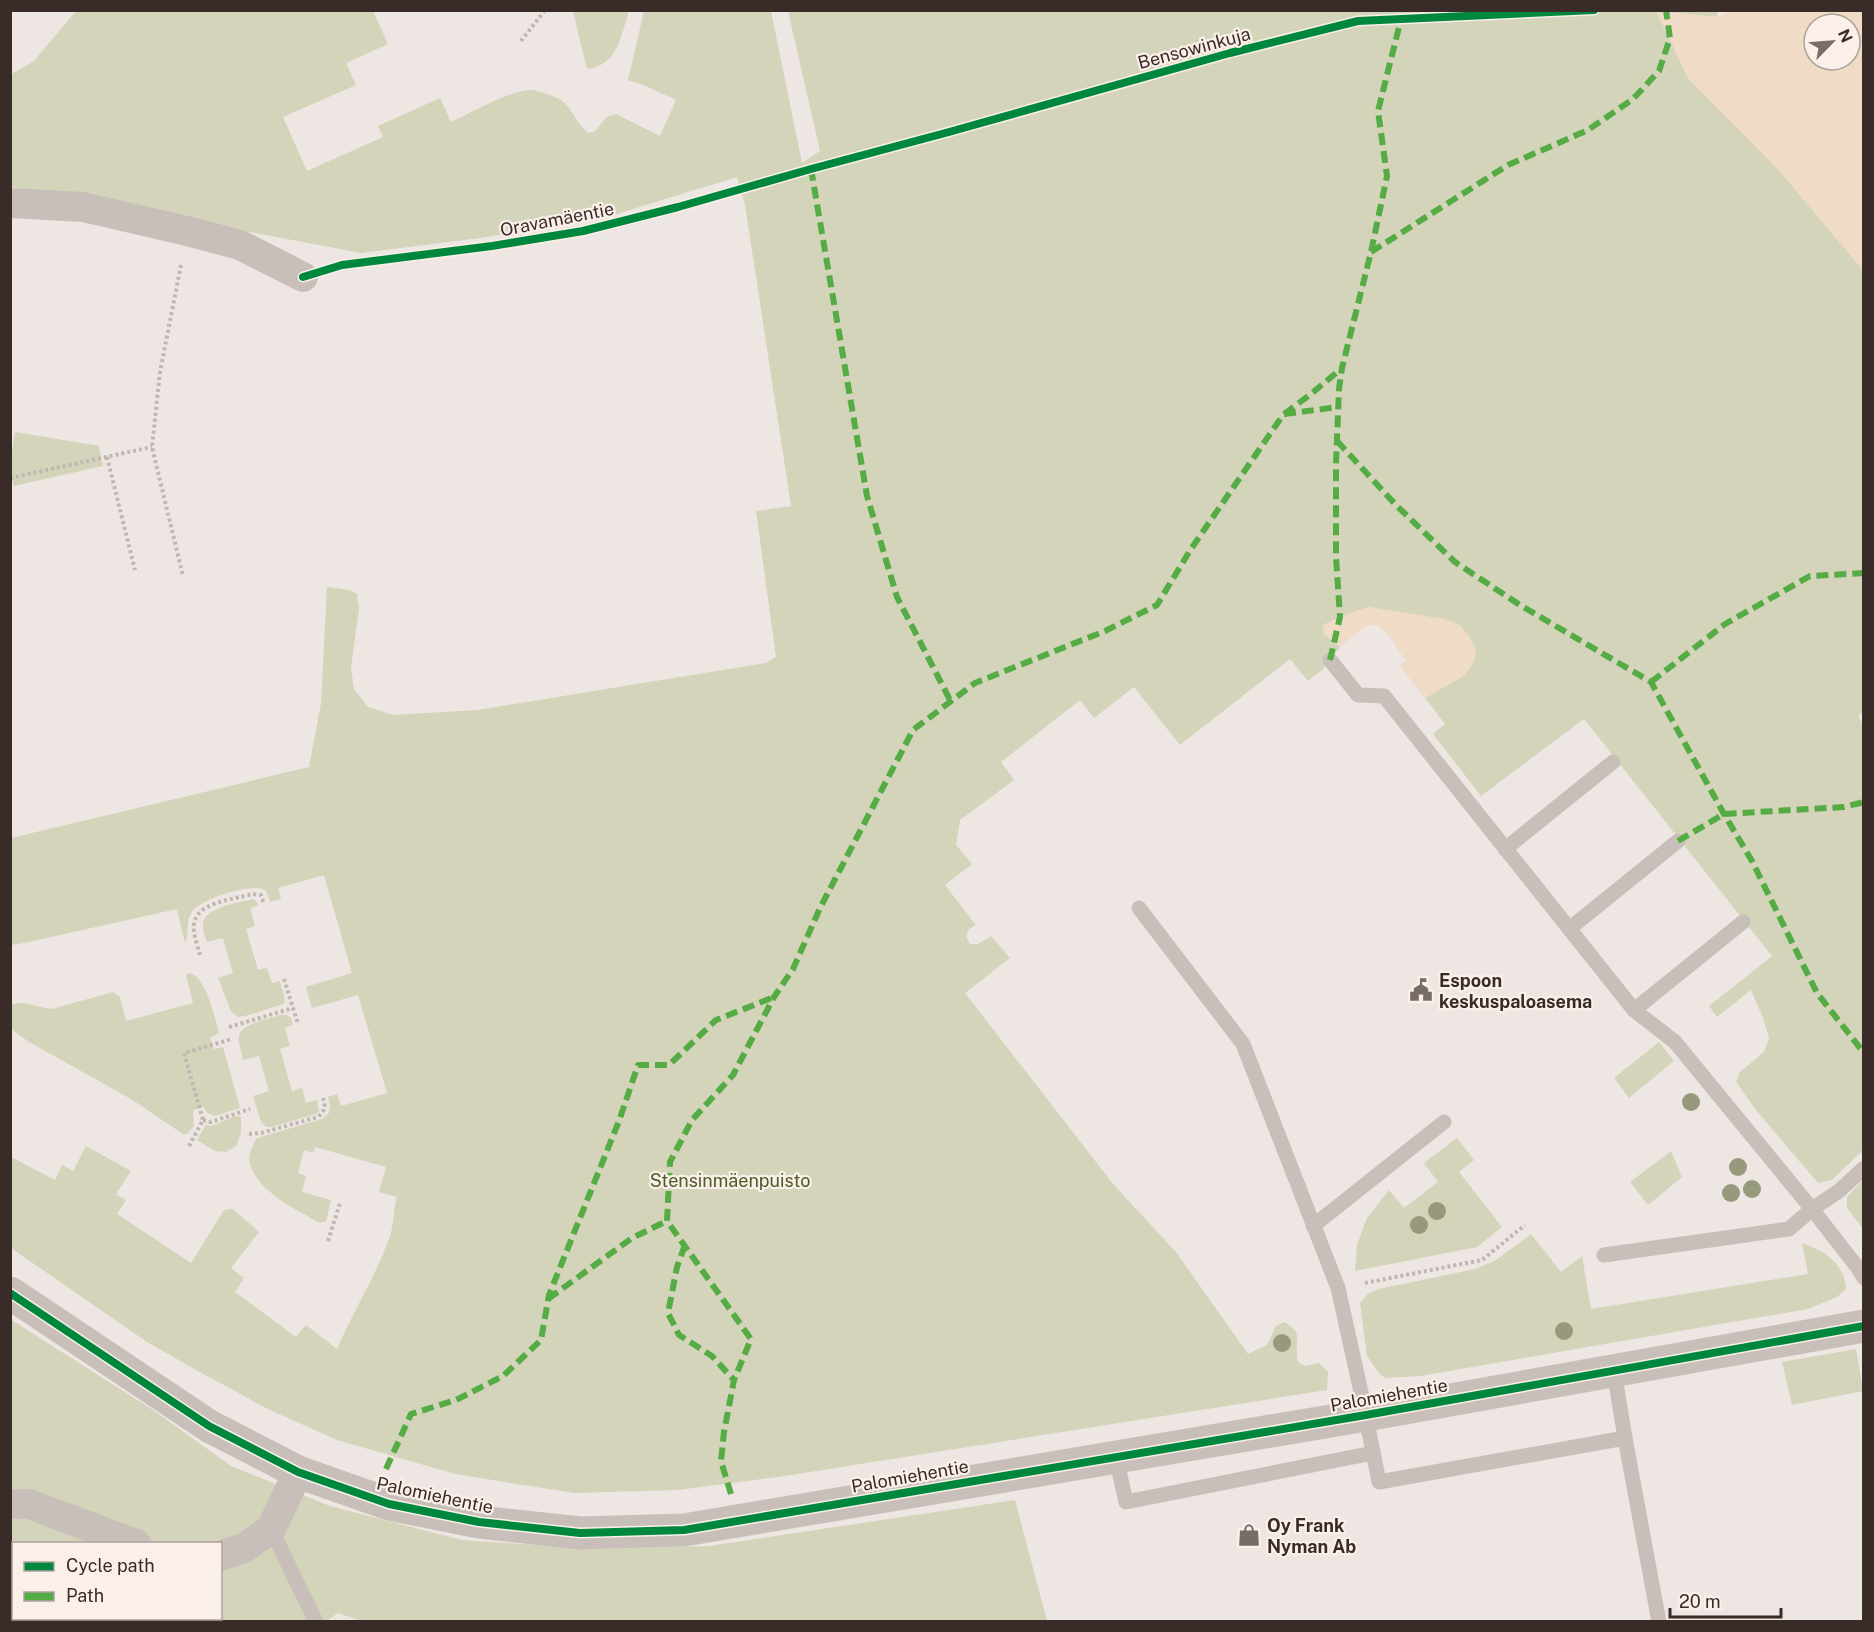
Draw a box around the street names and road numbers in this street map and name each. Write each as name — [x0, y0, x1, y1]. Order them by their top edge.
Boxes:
street label: Bensowinkuja — [1135, 23, 1253, 73]
street label: Oravamäentie — [498, 198, 616, 240]
street label: Palomiehentie — [1329, 1374, 1449, 1416]
street label: Palomiehentie — [850, 1455, 970, 1497]
street label: Palomiehentie — [375, 1472, 495, 1518]

